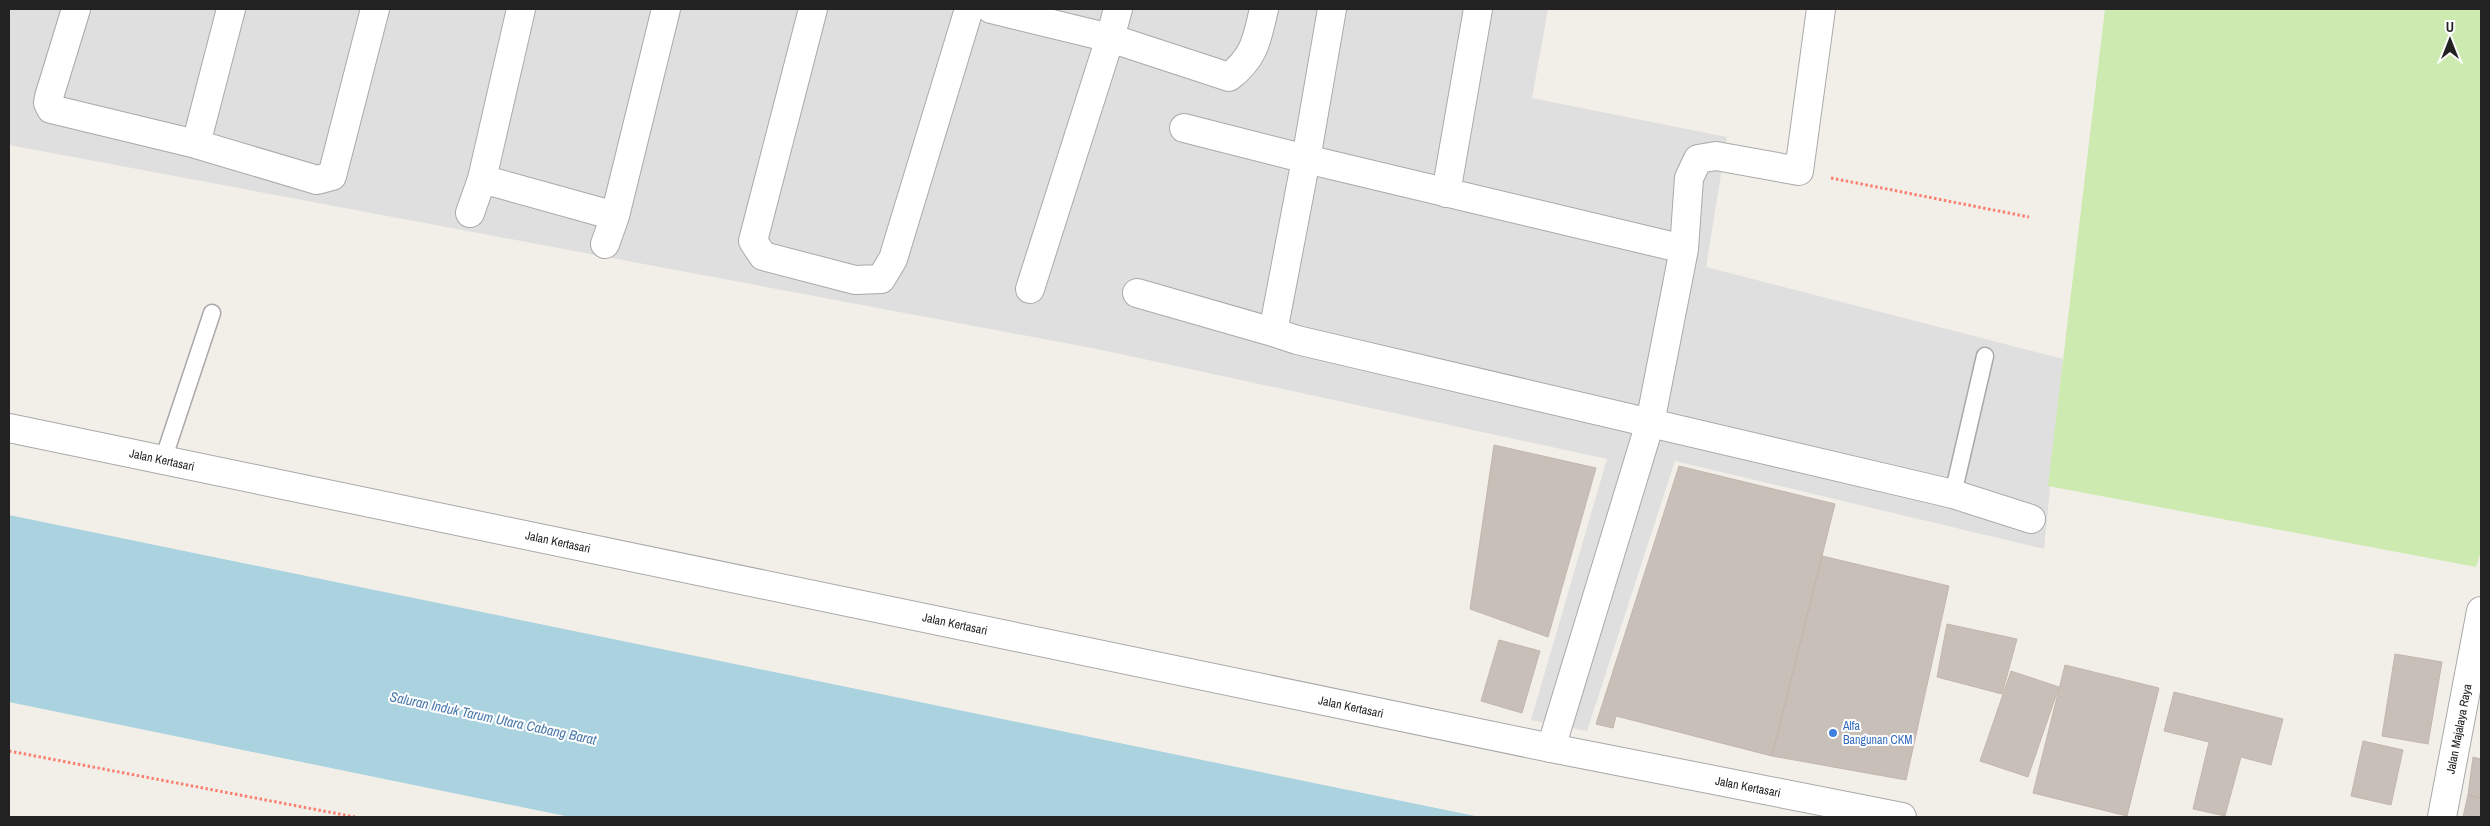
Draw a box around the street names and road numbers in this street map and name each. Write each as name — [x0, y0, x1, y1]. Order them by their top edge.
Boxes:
street label: Jalan Kertasari — [128, 445, 196, 475]
street label: Jalan Kertasari — [524, 527, 592, 557]
street label: Jalan Kertasari — [921, 609, 989, 639]
street label: Jalan Majalaya Raya — [2442, 682, 2476, 775]
street label: Jalan Kertasari — [1317, 692, 1385, 722]
street label: Jalan Kertasari — [1714, 773, 1782, 801]

